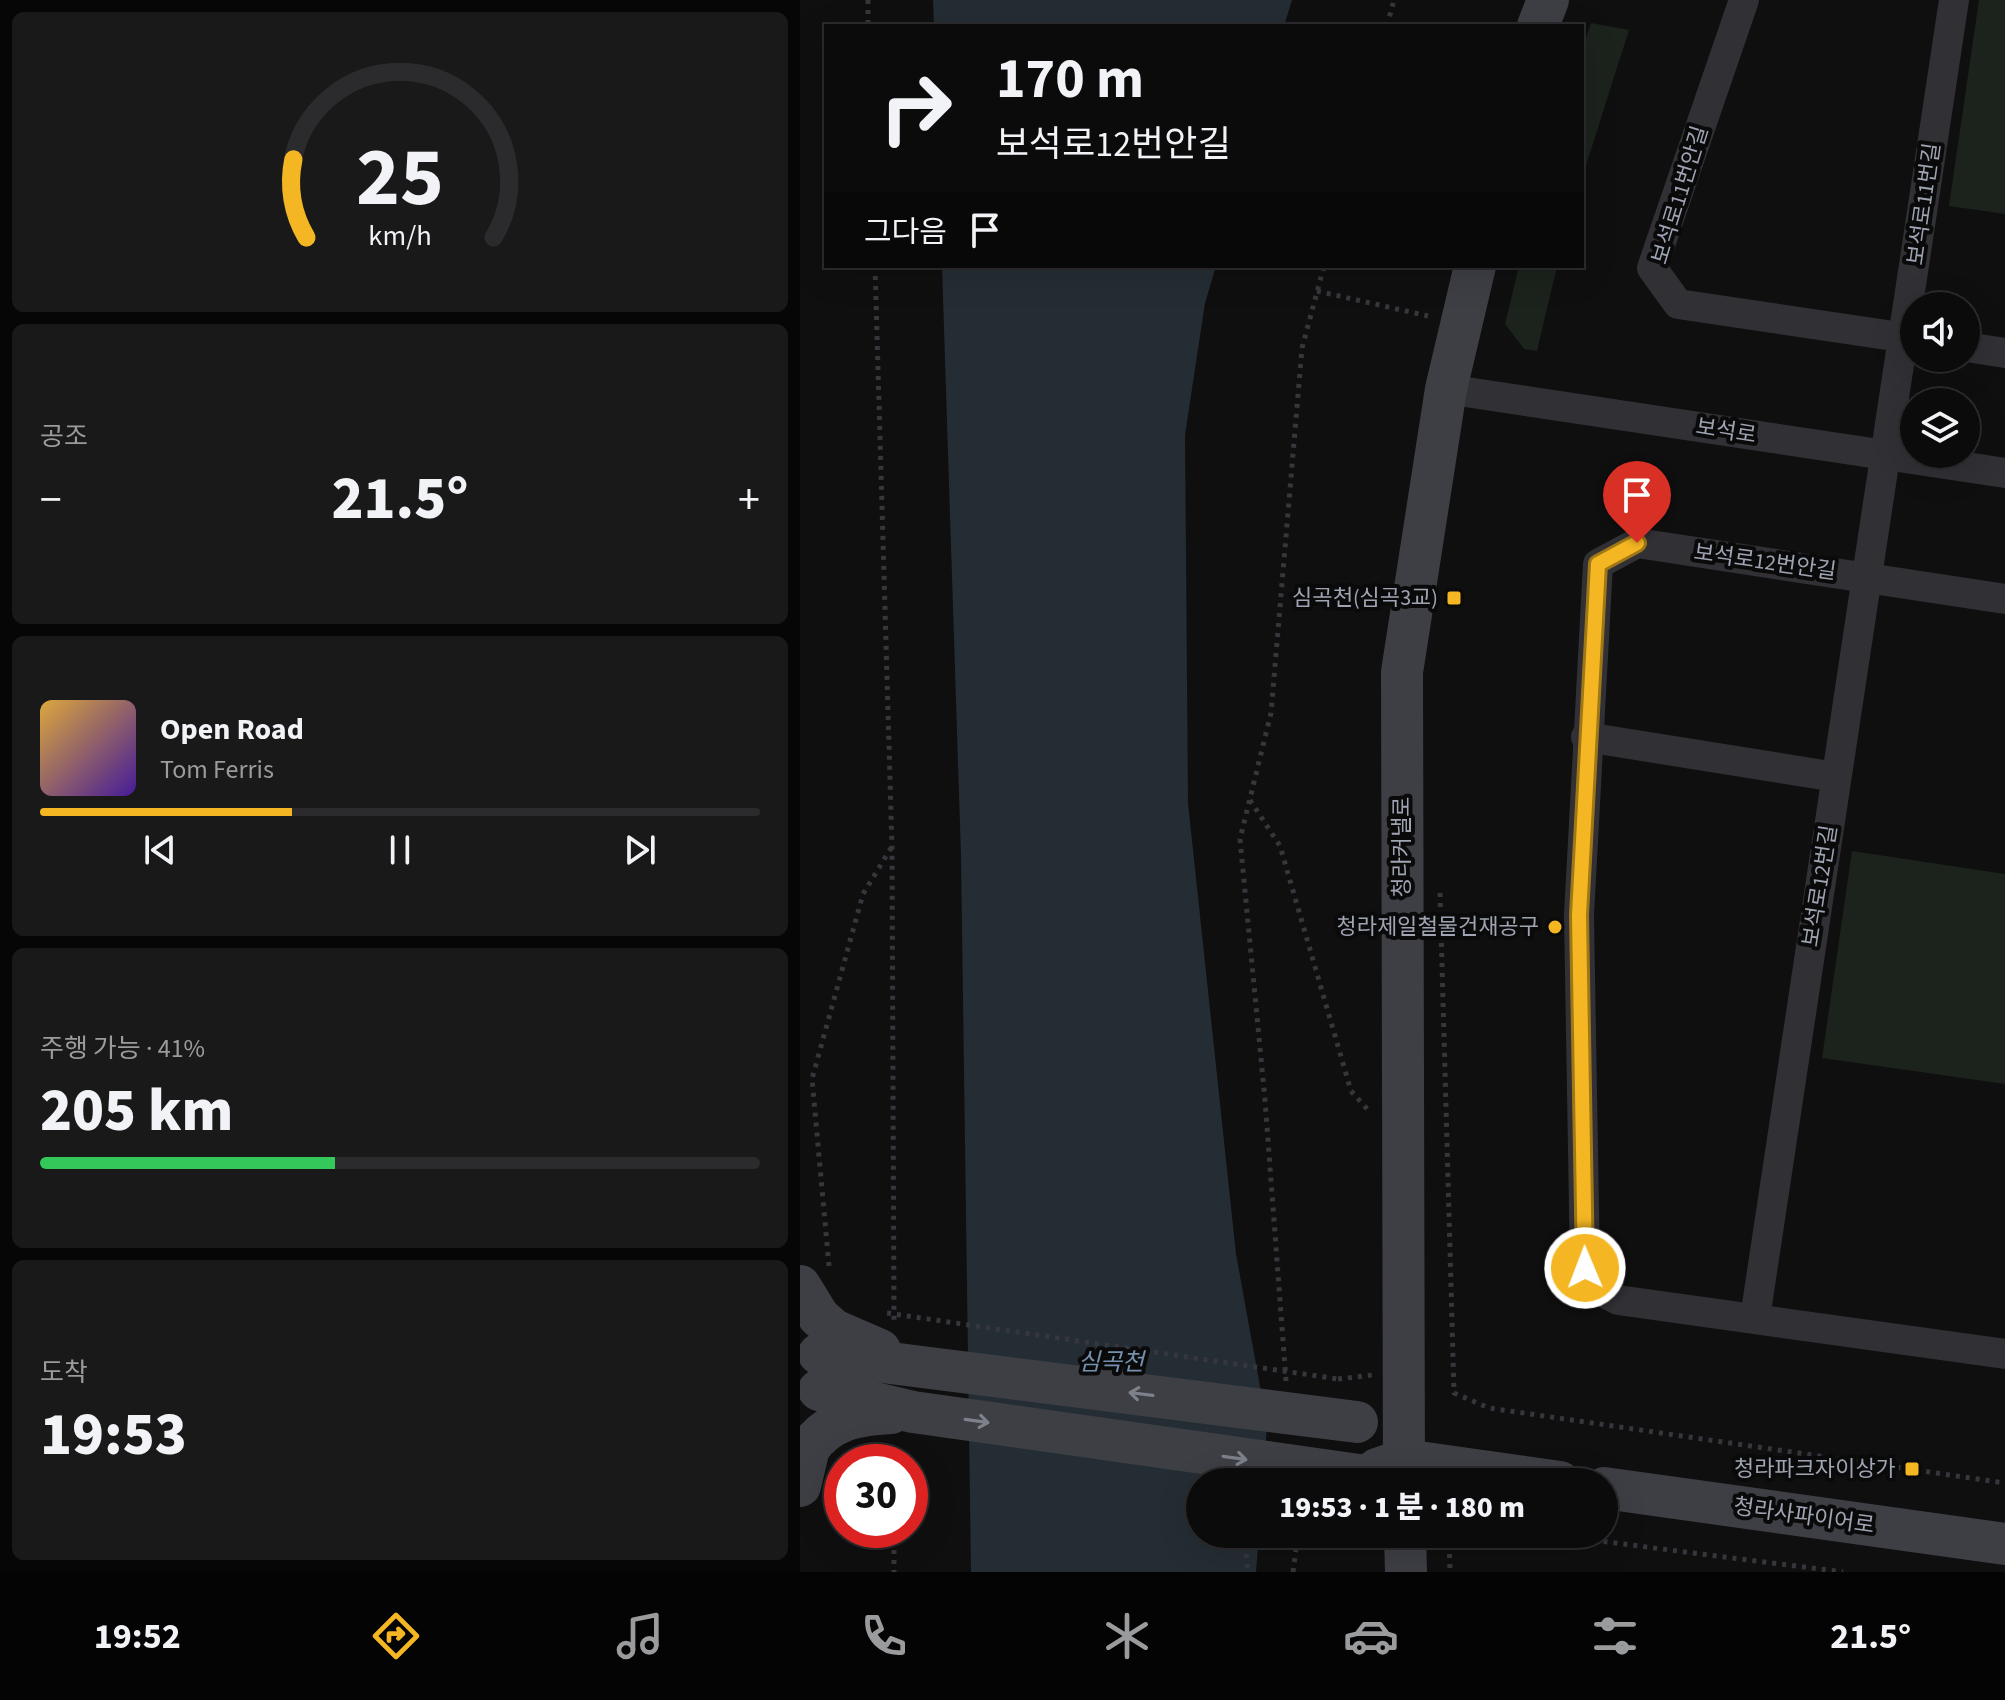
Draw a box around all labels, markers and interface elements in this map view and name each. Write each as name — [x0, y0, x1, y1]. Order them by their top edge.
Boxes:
text: 170 m — [996, 40, 1144, 119]
icon: right — [864, 56, 968, 160]
text: 25 — [356, 119, 444, 237]
text: 보석로12번안길 — [996, 119, 1231, 170]
street label: 보석로11번안길 — [1644, 122, 1716, 268]
street label: 보석로11번길 — [1900, 141, 1948, 267]
icon: arrive — [963, 208, 1007, 252]
text: 그다음 — [864, 211, 947, 254]
text: km/h — [368, 216, 432, 256]
map controls — [1900, 292, 1980, 468]
button: sound — [1900, 292, 1980, 372]
button: layers — [1900, 388, 1980, 468]
street label: 보석로 — [1694, 410, 1758, 452]
text: 공조 — [40, 418, 88, 455]
text: 21.5° — [332, 457, 468, 542]
pin — [1603, 461, 1671, 543]
text: − — [40, 469, 62, 532]
text: + — [738, 469, 760, 532]
icon: arrive — [1615, 473, 1659, 517]
street label: 보석로12번안길 — [1692, 536, 1838, 588]
place label: 심곡천(심곡3교) — [1292, 582, 1438, 614]
marker: 심곡천(심곡3교) — [1445, 589, 1463, 607]
text: Open Road — [160, 708, 304, 751]
text: Tom Ferris — [160, 751, 274, 788]
street label: 청라커낼로 — [1386, 796, 1418, 898]
street label: 보석로12번길 — [1795, 823, 1845, 949]
icon: previous — [138, 828, 182, 872]
icon: pause — [378, 828, 422, 872]
icon: next — [618, 828, 662, 872]
place label: 청라제일철물건재공구 — [1337, 911, 1539, 943]
marker: 청라제일철물건재공구 — [1546, 918, 1564, 936]
text: 주행 가능 · 41% — [40, 1030, 205, 1067]
text: 205 km — [40, 1069, 233, 1154]
position arrow — [1543, 1226, 1627, 1310]
water label: 심곡천 — [1078, 1345, 1147, 1380]
text: 도착 — [40, 1354, 88, 1391]
one-way arrow — [1129, 1386, 1154, 1401]
text: 19:53 — [40, 1393, 187, 1478]
one-way arrow — [964, 1414, 990, 1429]
speed limit sign: 30 — [824, 1444, 928, 1548]
one-way arrow — [1222, 1451, 1247, 1466]
place label: 청라파크자이상가 — [1734, 1453, 1896, 1485]
marker: 청라파크자이상가 — [1903, 1460, 1921, 1478]
text: 19:53 · 1 분 · 180 m — [1279, 1486, 1525, 1529]
street label: 청라사파이어로 — [1732, 1490, 1876, 1542]
icon: directions — [368, 1608, 424, 1664]
icon: music — [612, 1608, 668, 1664]
icon: phone — [856, 1608, 912, 1664]
icon: climate — [1099, 1608, 1155, 1664]
icon: car — [1343, 1608, 1399, 1664]
icon: filters — [1587, 1608, 1643, 1664]
text: 19:52 — [94, 1611, 181, 1662]
text: 21.5° — [1830, 1611, 1911, 1662]

